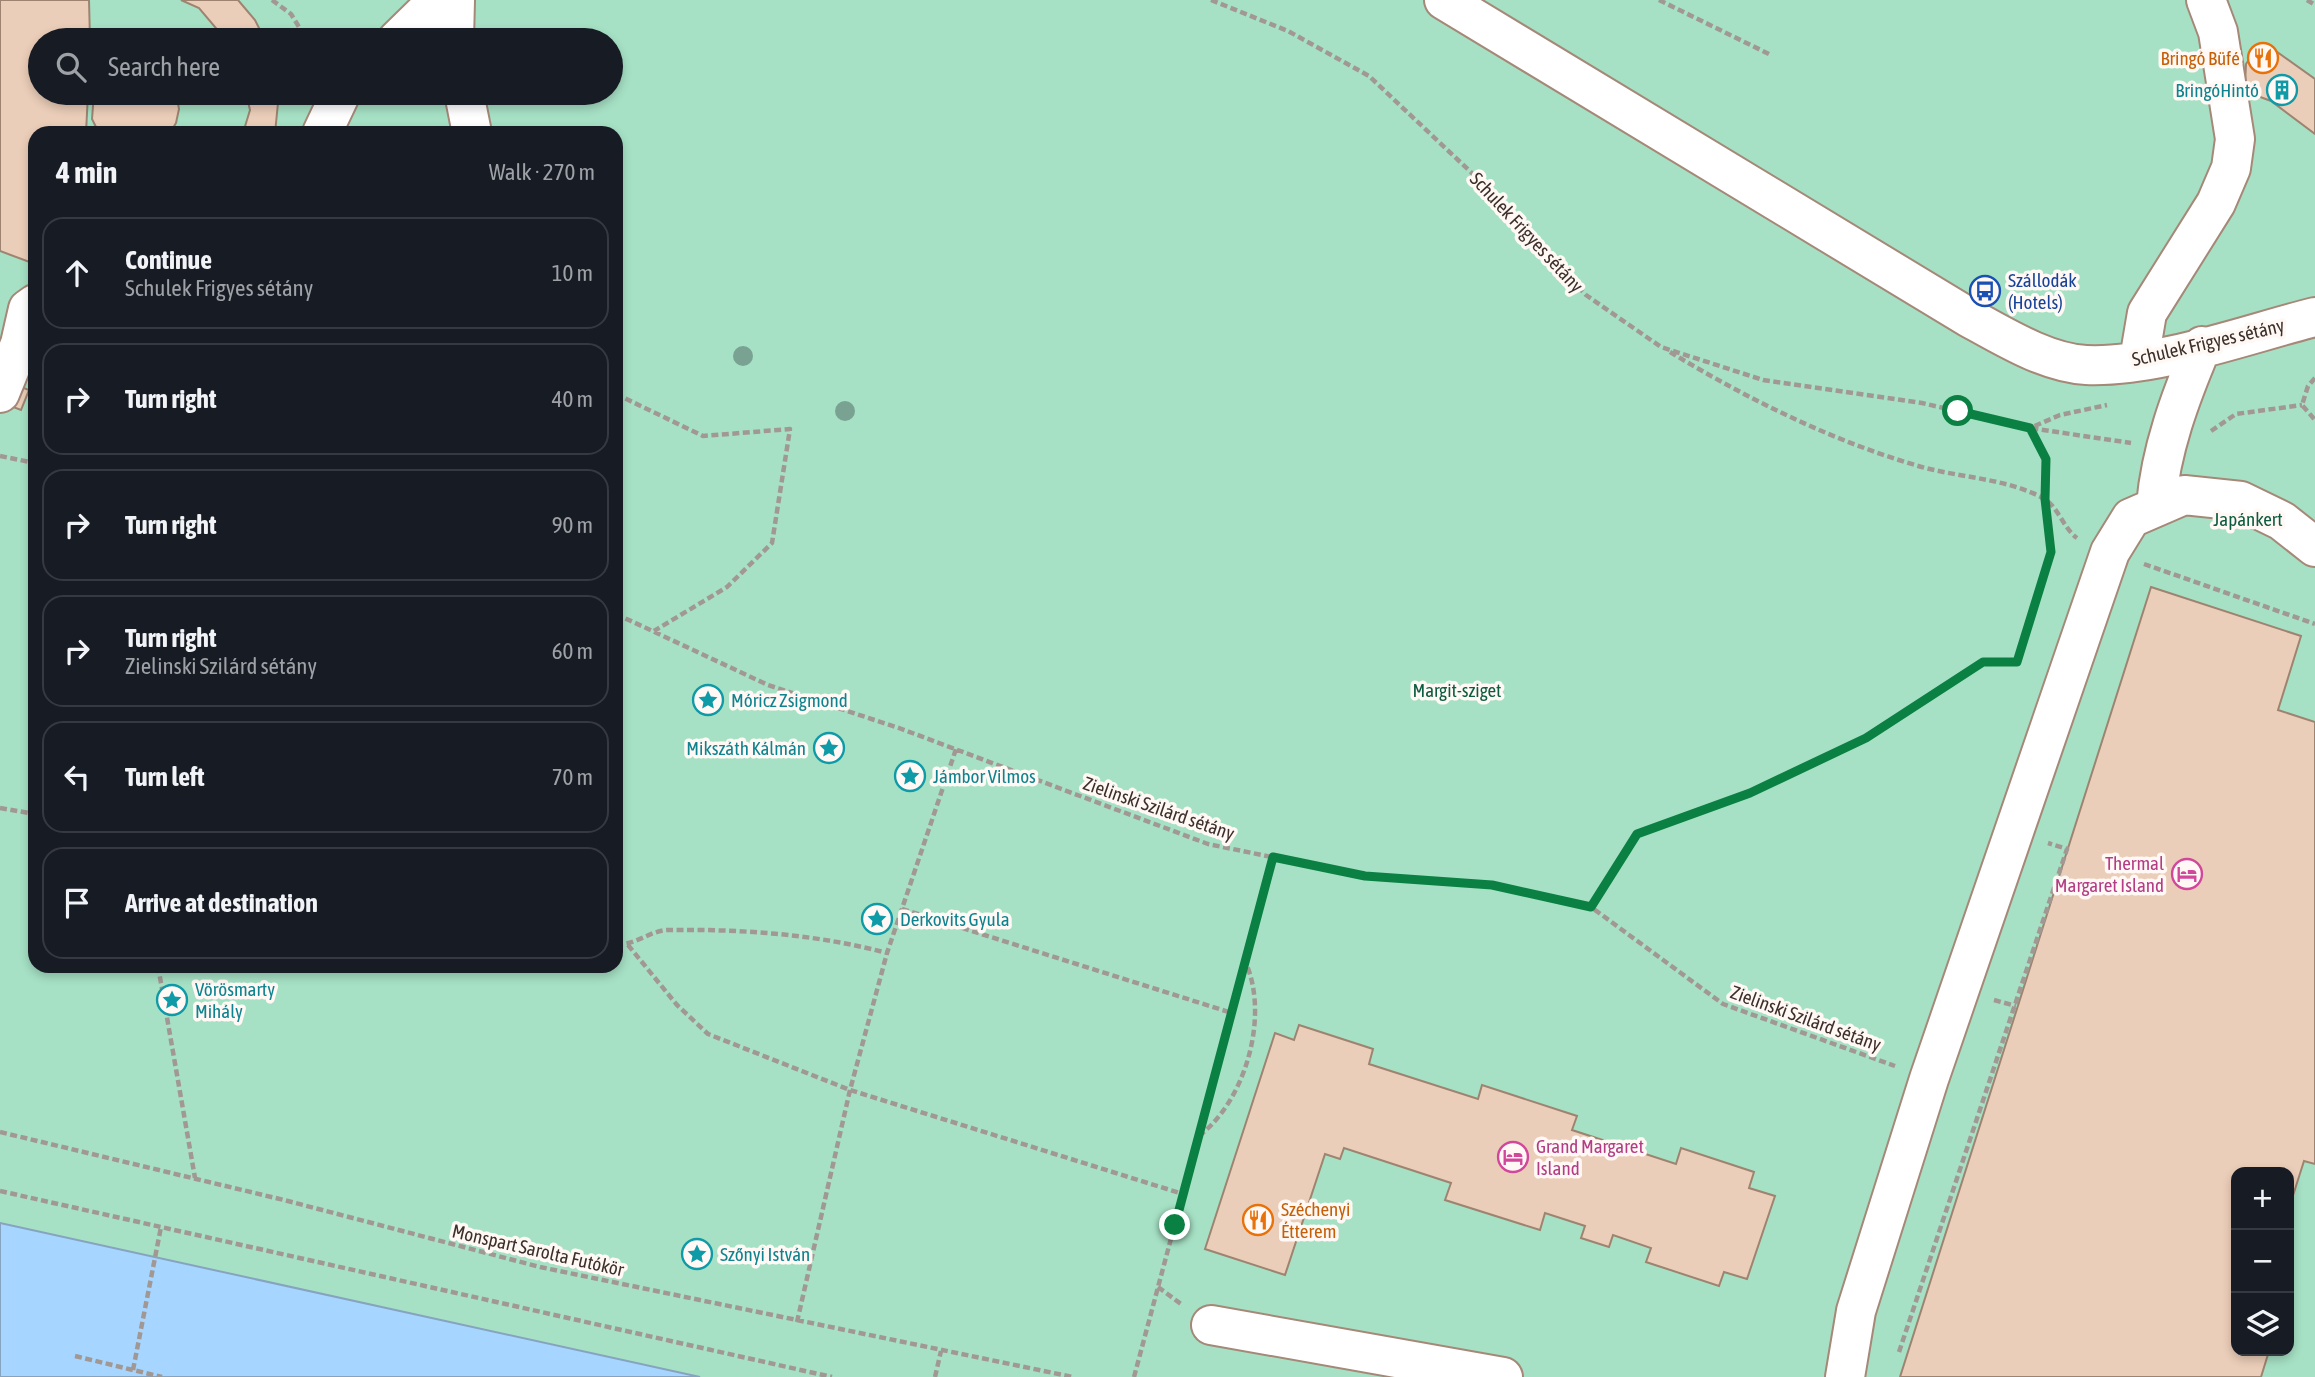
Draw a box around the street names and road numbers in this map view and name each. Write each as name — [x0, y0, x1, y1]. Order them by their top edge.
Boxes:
street label: Schulek Frigyes sétány — [1466, 168, 1588, 296]
street label: Schulek Frigyes sétány — [2130, 314, 2286, 370]
street label: Zielinski Szilárd sétány — [1080, 772, 1238, 844]
street label: Zielinski Szilárd sétány — [1728, 981, 1884, 1056]
street label: Monspart Sarolta Futókör — [450, 1220, 626, 1281]

